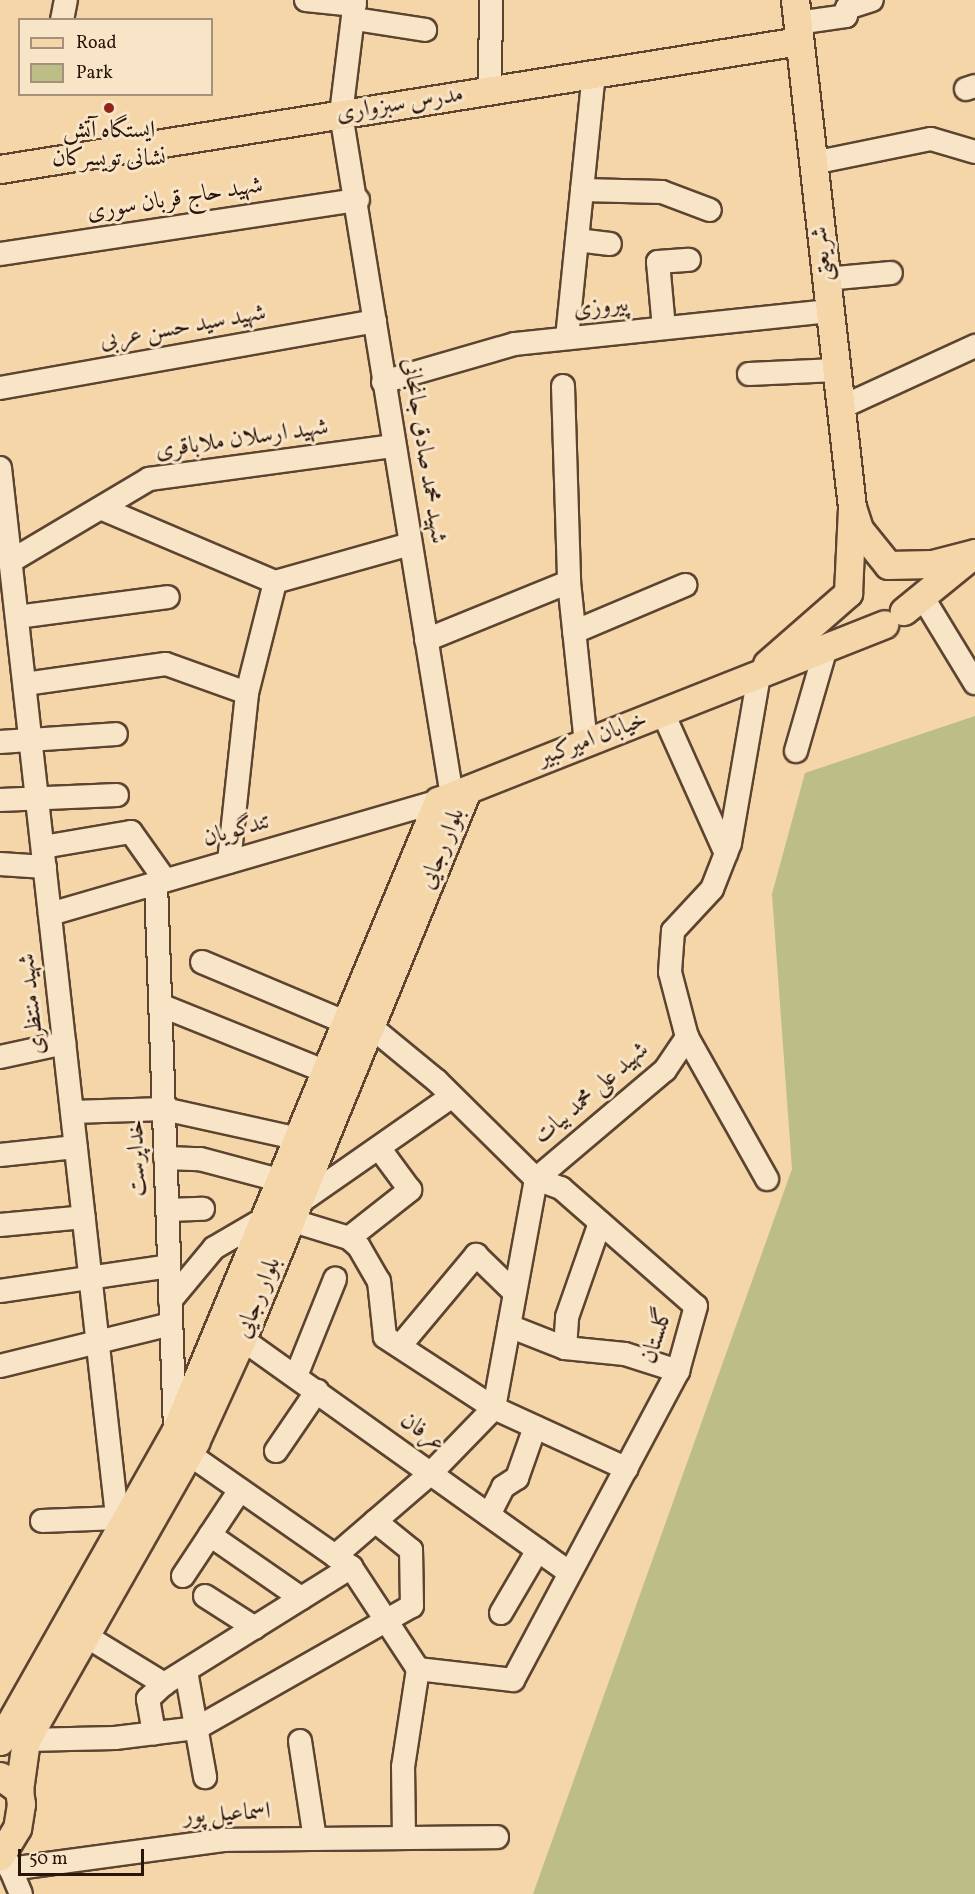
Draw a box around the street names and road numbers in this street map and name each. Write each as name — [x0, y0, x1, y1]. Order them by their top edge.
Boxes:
street label: مدرس سبزواری — [334, 81, 466, 129]
street label: شهید حاج قربان سوری — [85, 172, 265, 228]
street label: شریعتی — [806, 225, 840, 283]
street label: پیروزی — [572, 291, 630, 325]
street label: شهید سید حسن عربی — [98, 299, 268, 357]
street label: شهید محمد صادق جانجانی — [394, 356, 452, 546]
street label: شهید ارسلان ملاباقری — [154, 414, 330, 466]
street label: خیابان امیرکبیر — [534, 706, 652, 774]
street label: بلوار رجایی — [414, 804, 472, 894]
street label: تندگویان — [200, 808, 274, 854]
street label: شهید منتظری — [13, 952, 53, 1056]
street label: شهید علی محمد بیات — [529, 1036, 655, 1152]
street label: خداپرست — [122, 1119, 154, 1197]
street label: بلوار رجایی — [230, 1253, 288, 1343]
street label: گلستان — [635, 1304, 681, 1368]
street label: عرفان — [394, 1407, 450, 1459]
street label: اسماعیل پور — [183, 1798, 271, 1832]

